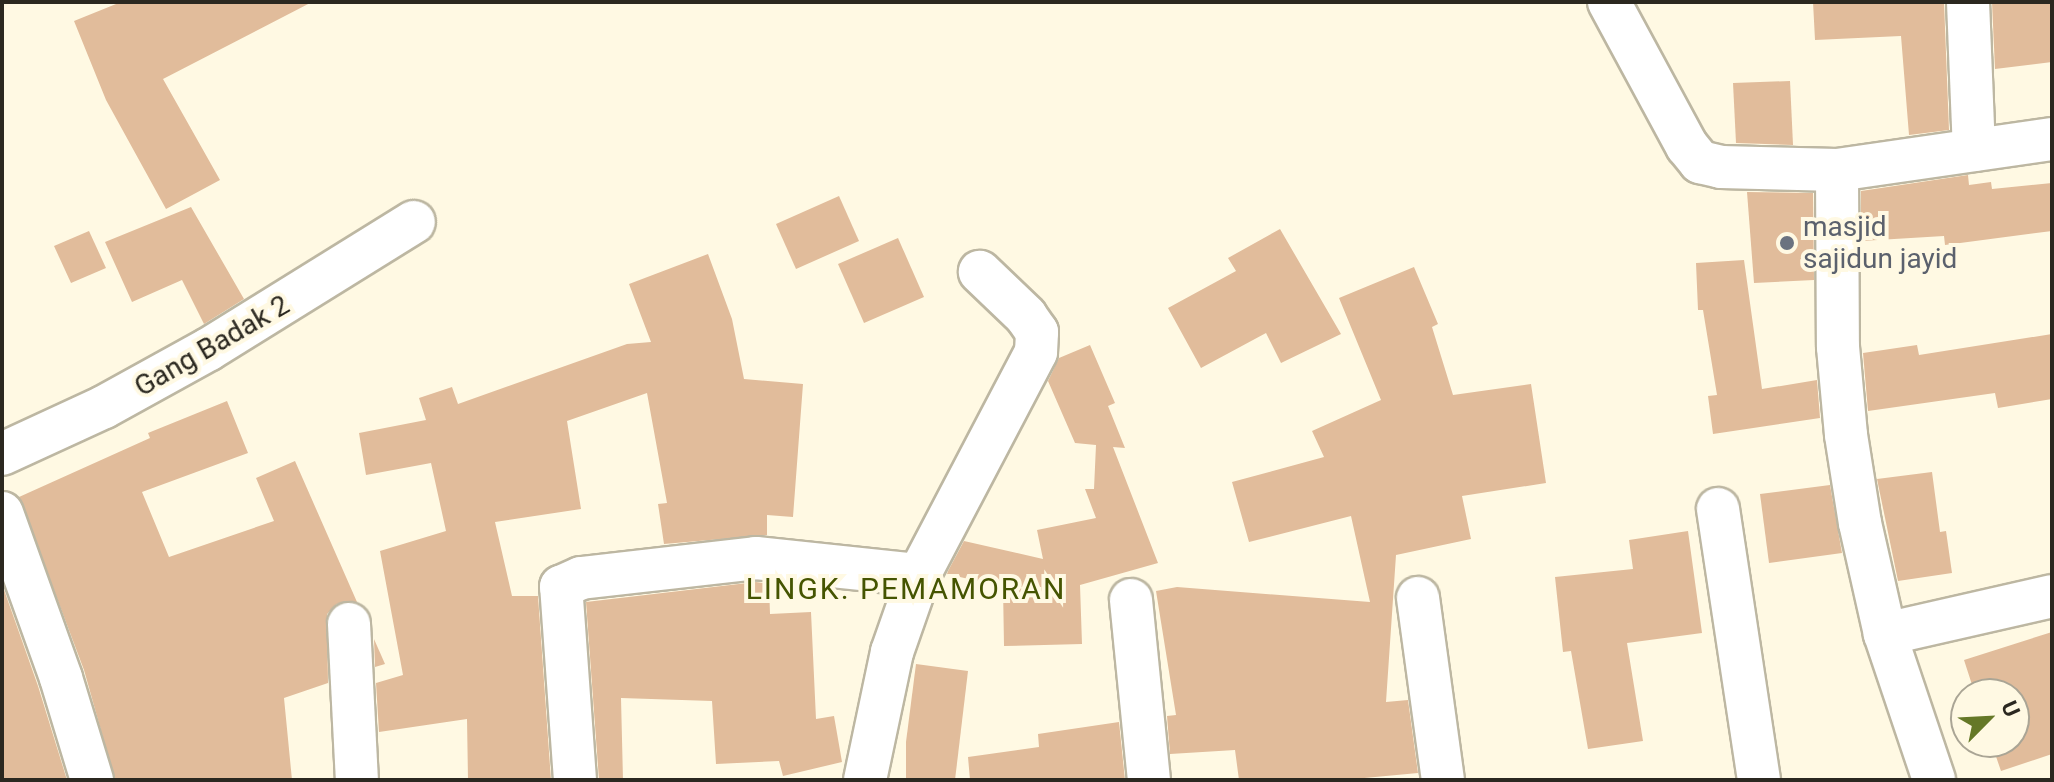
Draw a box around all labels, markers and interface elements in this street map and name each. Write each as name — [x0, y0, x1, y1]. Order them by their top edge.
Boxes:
place label: masjid sajidun jayid — [1803, 210, 1957, 276]
marker: masjid sajidun jayid — [1778, 234, 1796, 252]
street label: Gang Badak 2 — [129, 288, 295, 404]
district label: LINGK. PEMAMORAN — [746, 571, 1066, 607]
north arrow — [1950, 678, 2030, 758]
text: U — [1996, 697, 2025, 721]

